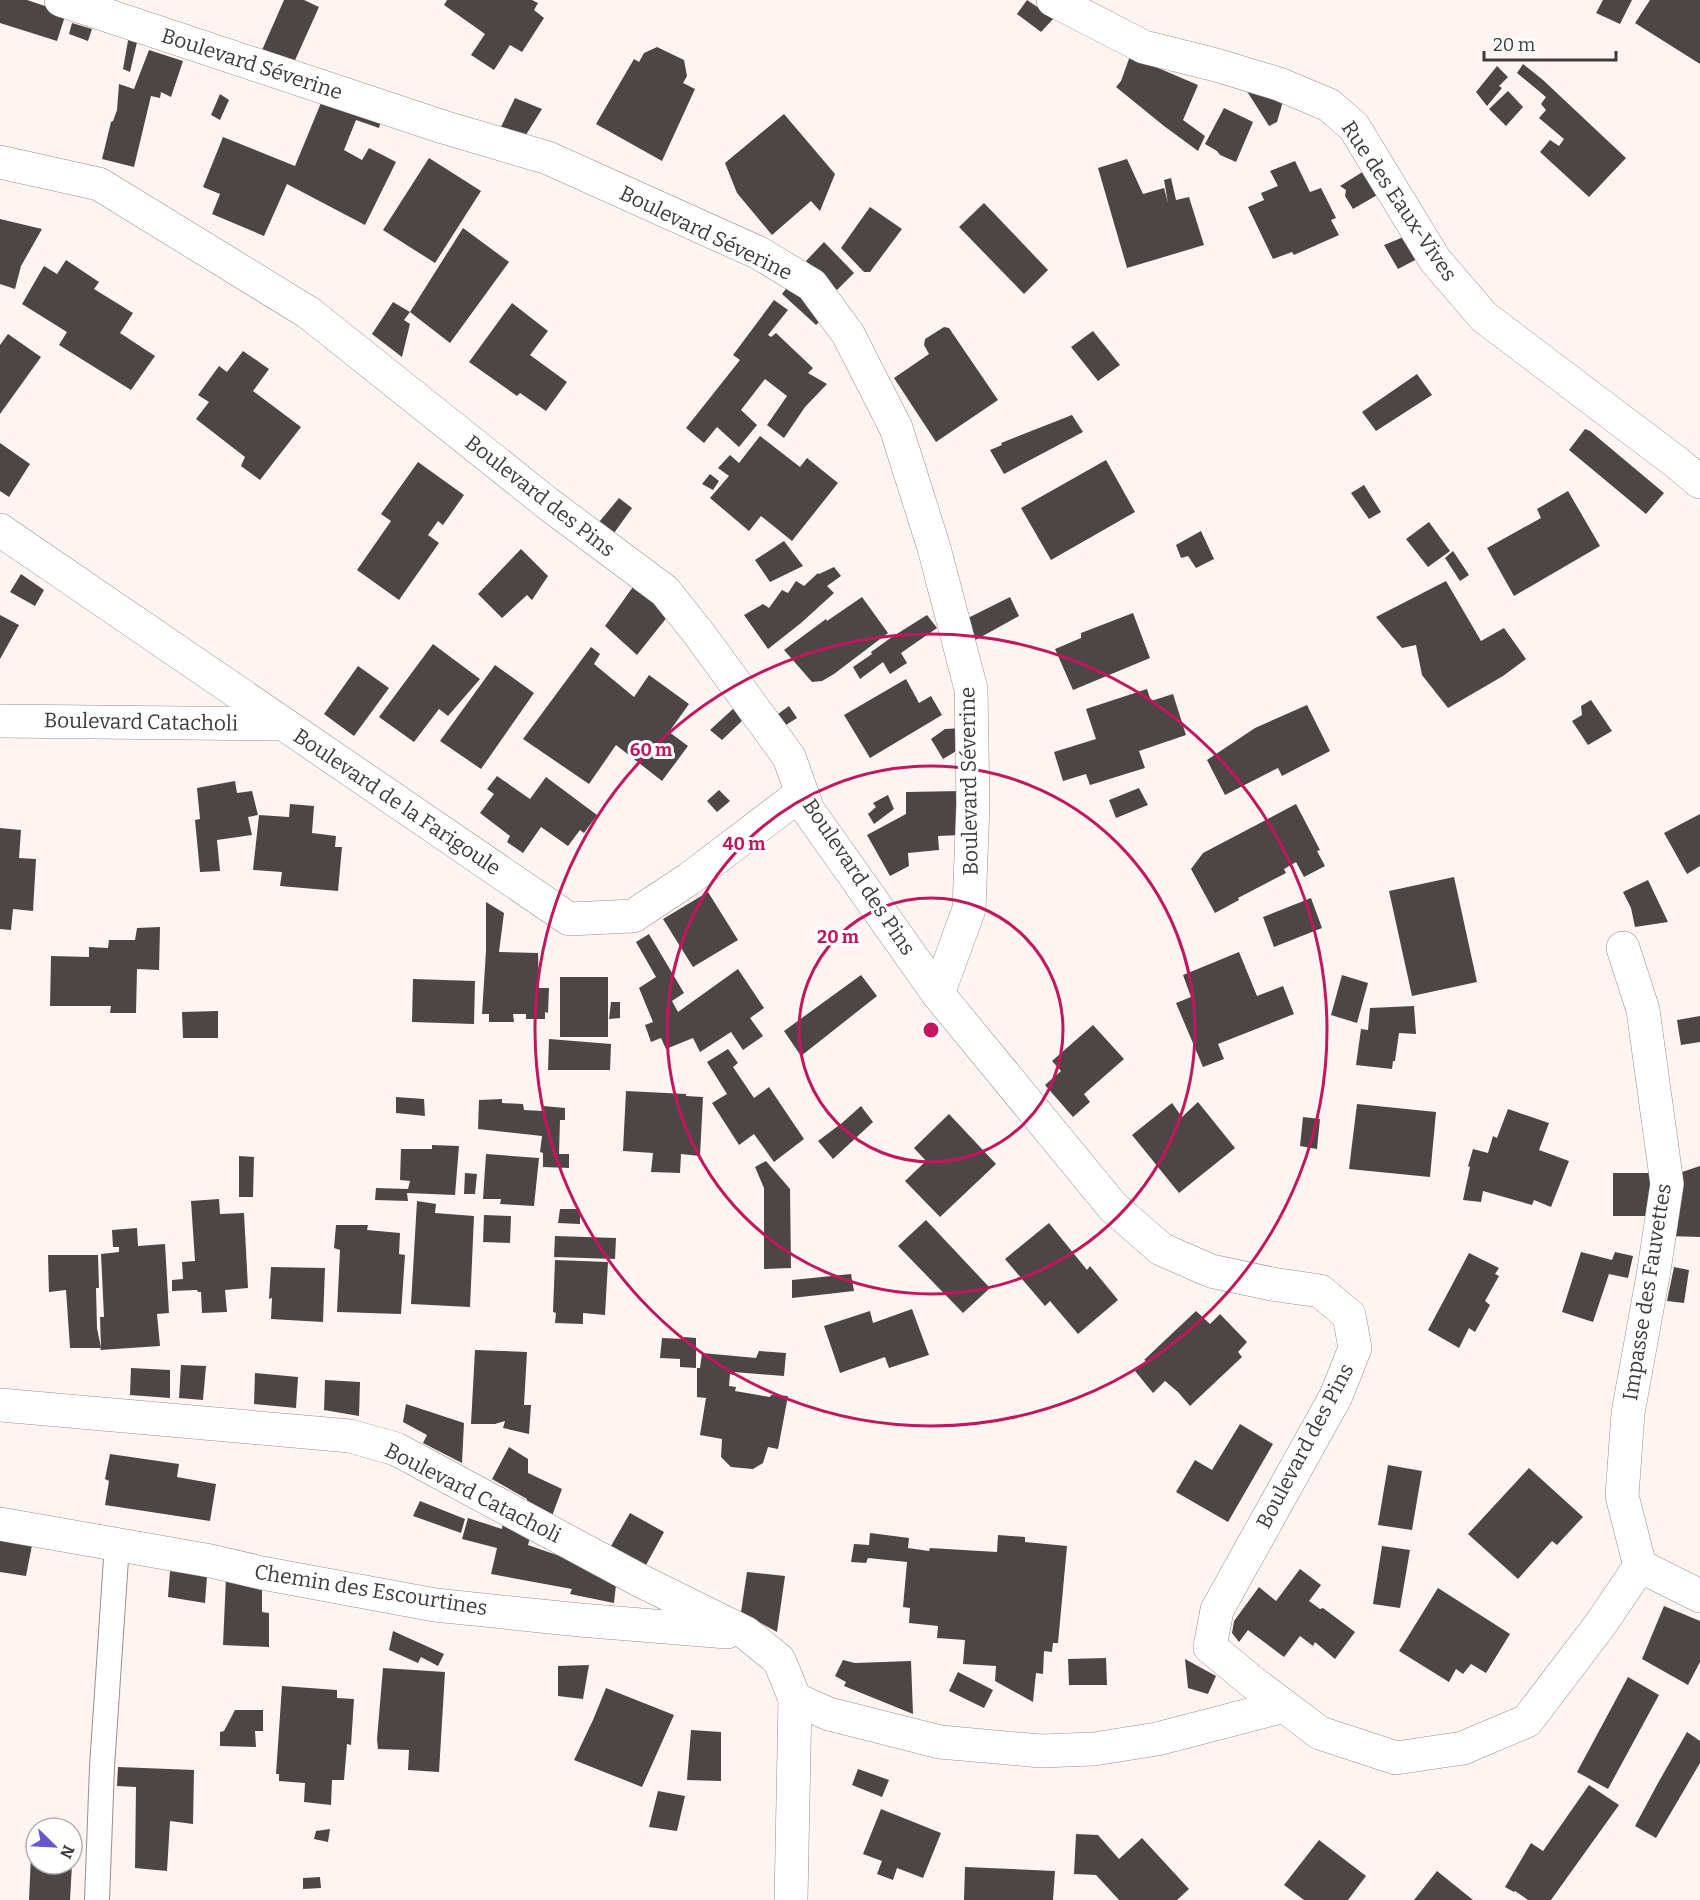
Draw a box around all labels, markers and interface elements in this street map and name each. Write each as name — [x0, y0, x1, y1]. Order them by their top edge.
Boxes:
street label: Boulevard Séverine — [158, 22, 346, 106]
scale bar — [1484, 24, 1616, 62]
text: 20 m — [1493, 34, 1535, 56]
street label: Rue des Eaux-Vives — [1336, 116, 1462, 286]
street label: Boulevard Séverine — [615, 180, 797, 286]
street label: Boulevard des Pins — [460, 429, 620, 563]
street label: Boulevard Séverine — [954, 686, 984, 876]
street label: Boulevard Catacholi — [44, 707, 238, 737]
street label: Boulevard de la Farigoule — [288, 723, 506, 881]
text: 60 m — [630, 739, 672, 761]
street label: Boulevard des Pins — [797, 794, 921, 960]
text: 40 m — [723, 833, 765, 855]
text: 20 m — [817, 926, 859, 948]
centre of rings — [921, 1020, 941, 1040]
street label: Impasse des Fauvettes — [1617, 1182, 1677, 1402]
street label: Boulevard des Pins — [1251, 1359, 1359, 1533]
street label: Boulevard Catacholi — [380, 1437, 566, 1549]
street label: Chemin des Escourtines — [253, 1559, 489, 1621]
north arrow — [24, 1816, 84, 1876]
text: N — [56, 1842, 78, 1861]

